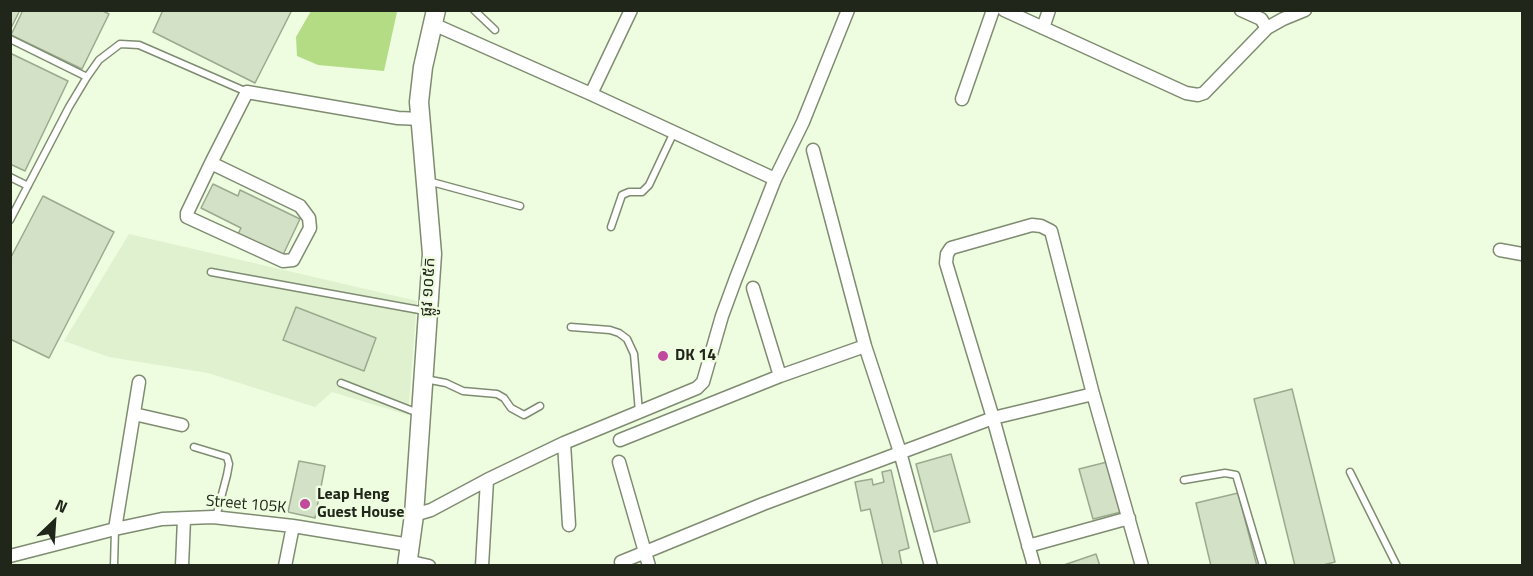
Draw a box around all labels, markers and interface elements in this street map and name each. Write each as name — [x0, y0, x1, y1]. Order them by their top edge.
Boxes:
street label: ផ្លូវ ១០៥ក — [418, 257, 440, 317]
place label: DK 14 — [675, 346, 716, 366]
marker: DK 14 — [656, 349, 670, 363]
place label: Leap Heng Guest House — [317, 485, 404, 523]
north arrow — [24, 492, 84, 552]
text: N — [52, 492, 72, 519]
street label: Street 105K — [205, 492, 287, 518]
marker: Leap Heng Guest House — [298, 497, 312, 511]

